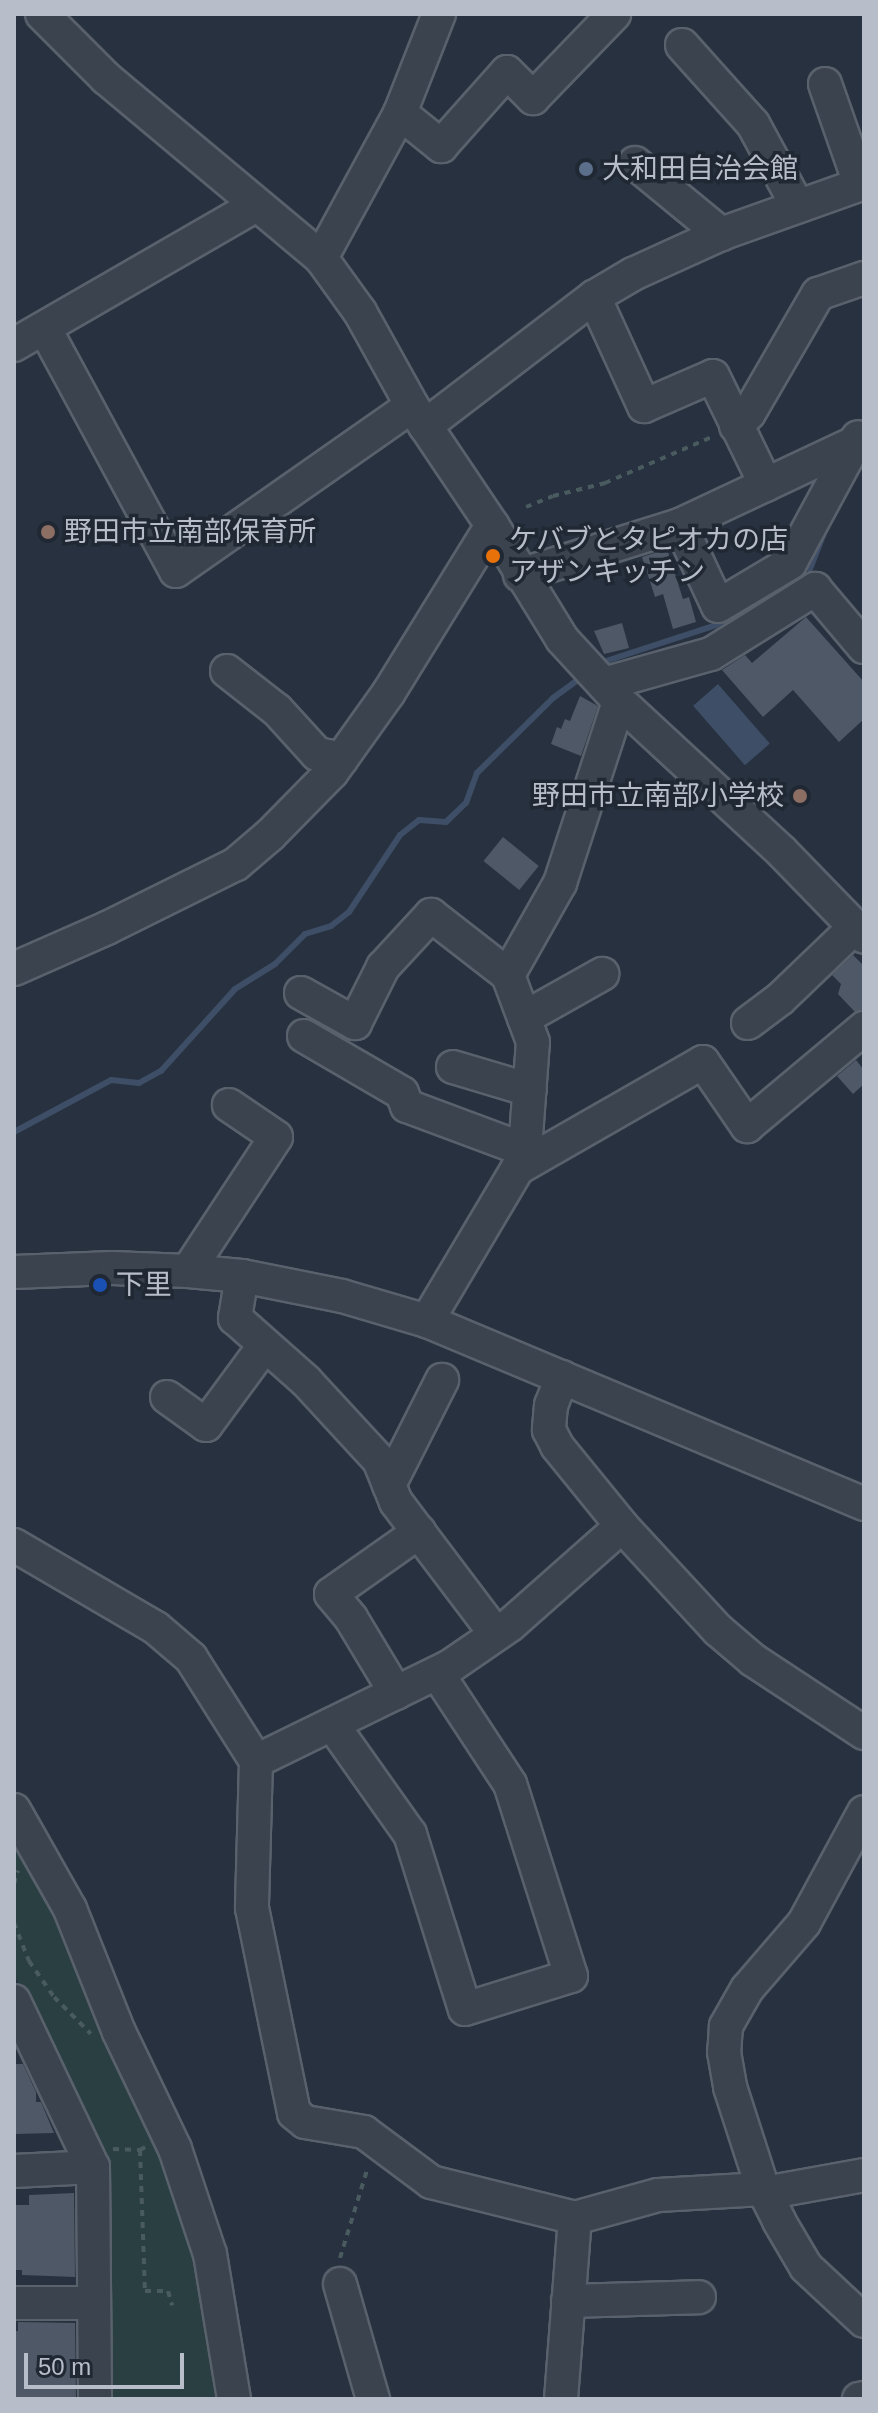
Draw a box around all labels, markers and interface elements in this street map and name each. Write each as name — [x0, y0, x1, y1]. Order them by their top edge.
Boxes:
place label: 大和田自治会館 — [602, 152, 798, 186]
marker: 大和田自治会館 — [577, 160, 595, 178]
place label: 野田市立南部保育所 — [64, 515, 316, 549]
marker: 野田市立南部保育所 — [39, 523, 57, 541]
place label: ケバブとタピオカの店 アザンキッチン — [509, 523, 789, 589]
marker: ケバブとタピオカの店 アザンキッチン — [484, 547, 502, 565]
place label: 野田市立南部小学校 — [532, 779, 784, 813]
marker: 野田市立南部小学校 — [791, 787, 809, 805]
place label: 下里 — [116, 1268, 172, 1302]
marker: 下里 — [91, 1276, 109, 1294]
scale bar — [28, 2337, 188, 2387]
text: 50 m — [38, 2353, 91, 2380]

